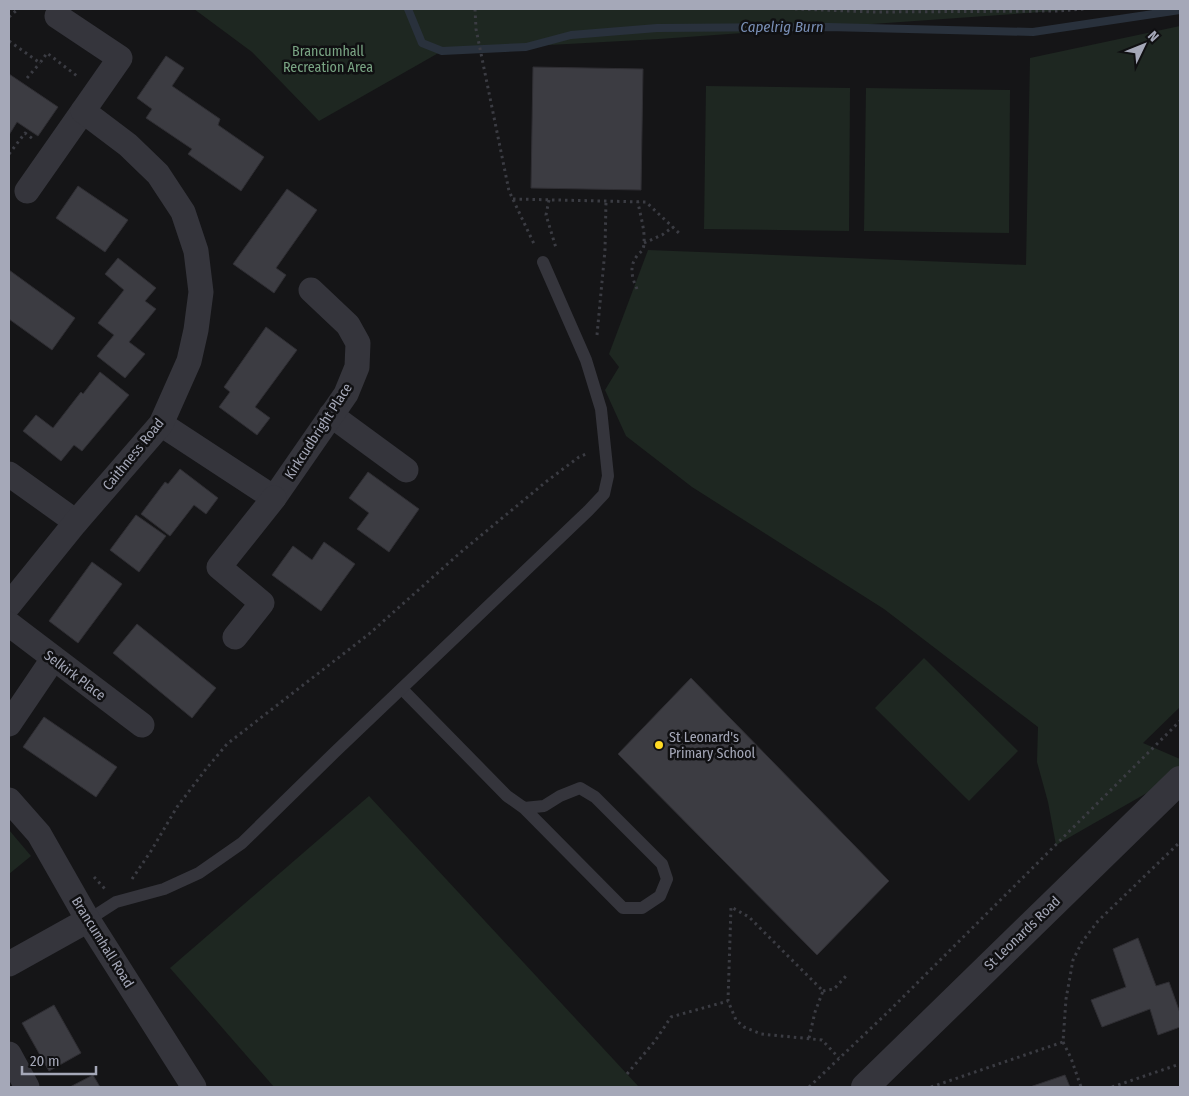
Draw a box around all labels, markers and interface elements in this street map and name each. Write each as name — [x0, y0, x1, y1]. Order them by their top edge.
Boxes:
water label: Capelrig Burn — [740, 18, 824, 36]
north arrow — [1119, 20, 1169, 70]
text: N — [1144, 28, 1162, 45]
park label: Brancumhall Recreation Area — [283, 43, 373, 76]
street label: Kirkcudbright Place — [281, 380, 356, 482]
street label: Caithness Road — [99, 415, 168, 494]
street label: Selkirk Place — [41, 647, 109, 704]
place label: St Leonard's Primary School — [669, 729, 756, 762]
marker: St Leonard's Primary School — [653, 739, 665, 751]
street label: St Leonards Road — [981, 893, 1064, 974]
street label: Brancumhall Road — [68, 894, 137, 991]
scale bar — [22, 1044, 96, 1076]
text: 20 m — [30, 1052, 60, 1070]

